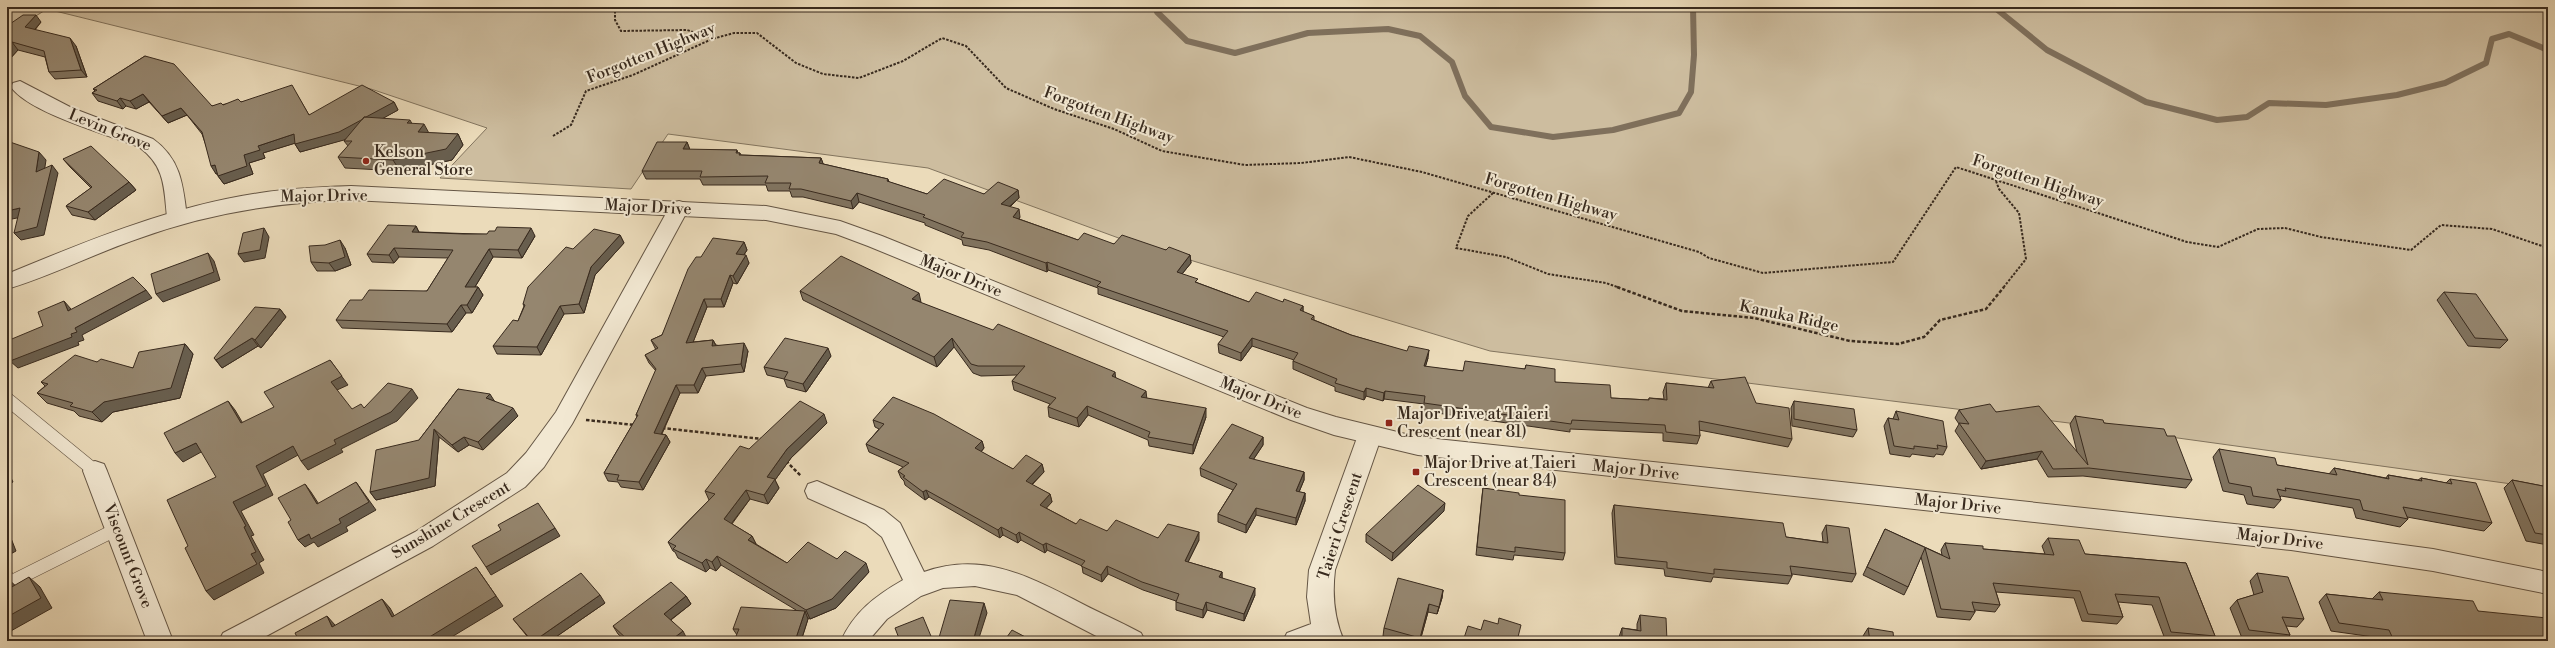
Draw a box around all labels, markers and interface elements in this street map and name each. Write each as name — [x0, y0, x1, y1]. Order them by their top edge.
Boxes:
street label: Forgotten Highway — [584, 18, 719, 88]
street label: Forgotten Highway — [1041, 82, 1177, 148]
street label: Levin Grove — [66, 104, 154, 156]
place label: Kelson General Store — [374, 142, 473, 180]
street label: Forgotten Highway — [1970, 150, 2107, 212]
marker: Kelson General Store — [361, 156, 371, 166]
street label: Forgotten Highway — [1482, 168, 1620, 226]
street label: Major Drive — [280, 185, 368, 207]
street label: Major Drive — [604, 195, 692, 219]
street label: Major Drive — [917, 250, 1005, 302]
street label: Kanuka Ridge — [1738, 296, 1840, 336]
street label: Major Drive — [1217, 372, 1305, 424]
place label: Major Drive at Taieri Crescent (near 81) — [1397, 404, 1549, 442]
marker: Major Drive at Taieri Crescent (near 81) — [1384, 418, 1394, 428]
place label: Major Drive at Taieri Crescent (near 84) — [1424, 453, 1576, 491]
street label: Major Drive — [1592, 455, 1680, 485]
marker: Major Drive at Taieri Crescent (near 84) — [1411, 467, 1421, 477]
street label: Taieri Crescent — [1313, 469, 1367, 582]
street label: Sunshine Crescent — [388, 477, 514, 563]
street label: Major Drive — [1914, 489, 2002, 519]
street label: Viscount Grove — [99, 500, 157, 611]
street label: Major Drive — [2235, 524, 2325, 554]

